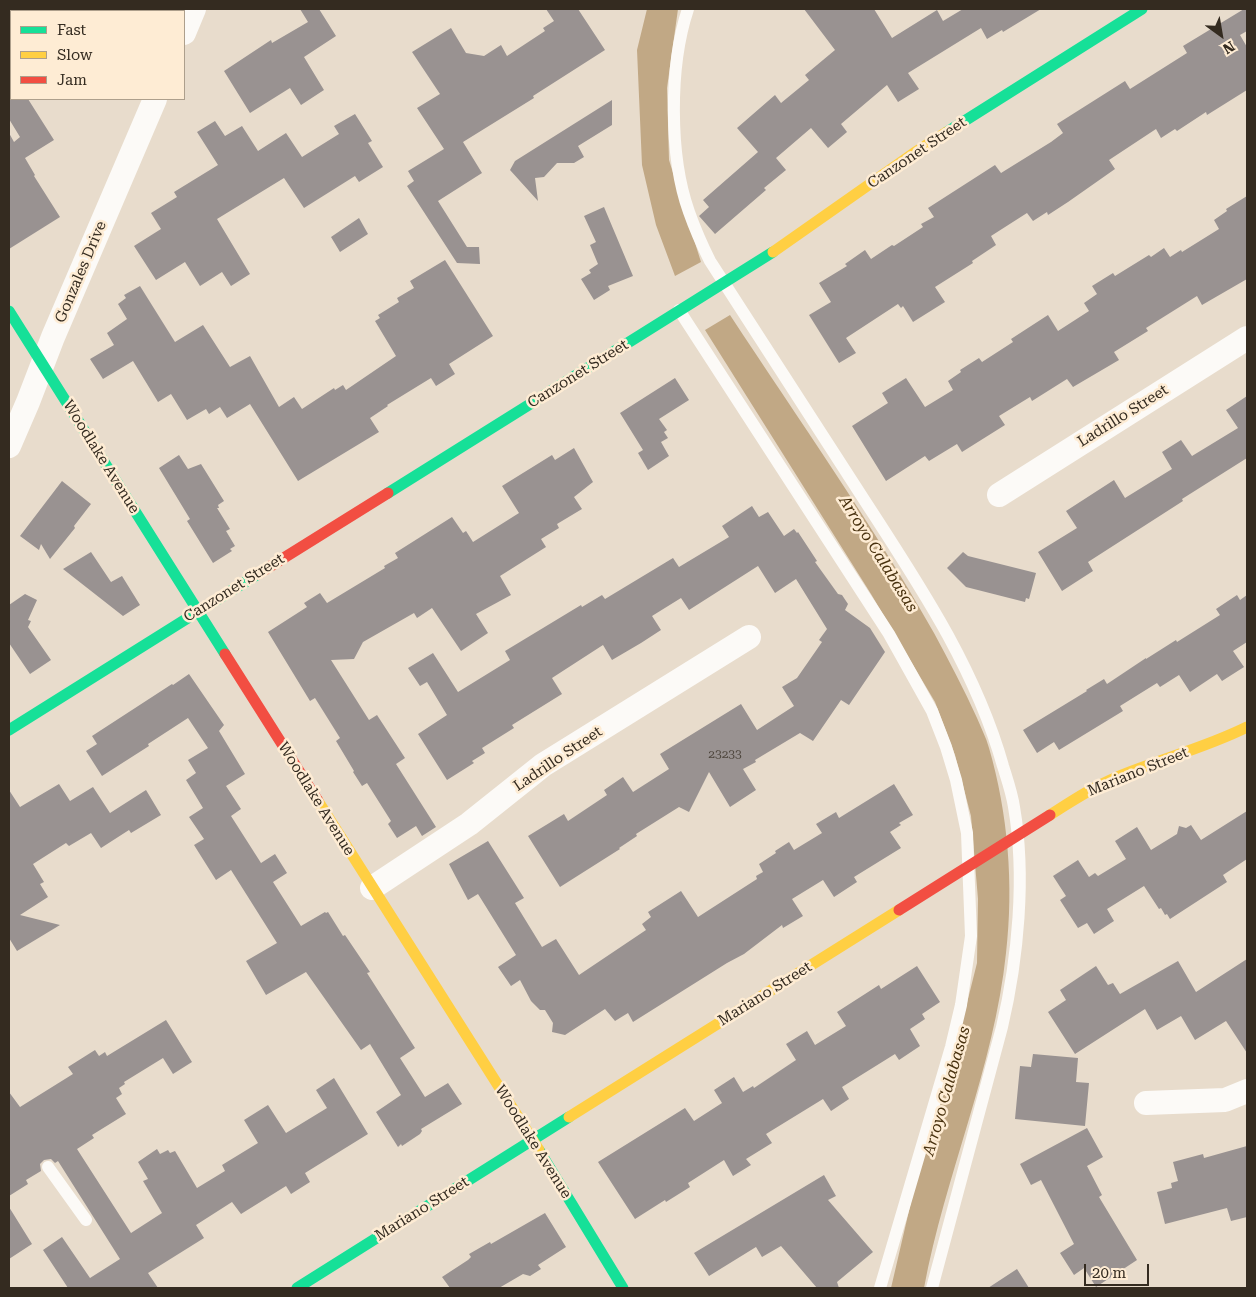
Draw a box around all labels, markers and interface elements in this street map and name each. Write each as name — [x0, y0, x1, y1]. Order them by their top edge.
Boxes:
legend — [10, 10, 185, 100]
north arrow — [1196, 10, 1246, 60]
text: Fast — [57, 21, 86, 39]
text: N — [1220, 38, 1238, 57]
text: Slow — [57, 46, 92, 64]
text: Jam — [57, 71, 87, 89]
street label: Canzonet Street — [864, 113, 970, 193]
street label: Gonzales Drive — [51, 218, 111, 326]
street label: Canzonet Street — [524, 336, 632, 412]
street label: Ladrillo Street — [1074, 381, 1172, 451]
street label: Woodlake Avenue — [59, 397, 143, 517]
water label: Arroyo Calabasas — [835, 492, 921, 616]
street label: Canzonet Street — [180, 550, 288, 626]
street label: Ladrillo Street — [510, 723, 606, 795]
street label: Woodlake Avenue — [274, 739, 358, 859]
street label: Mariano Street — [1085, 744, 1191, 800]
house number: 23233 — [708, 747, 742, 761]
street label: Mariano Street — [715, 958, 815, 1030]
water label: Arroyo Calabasas — [919, 1024, 975, 1158]
street label: Woodlake Avenue — [491, 1082, 575, 1202]
street label: Mariano Street — [372, 1173, 472, 1245]
scale bar — [1086, 1254, 1151, 1286]
text: 20 m — [1092, 1264, 1126, 1282]

